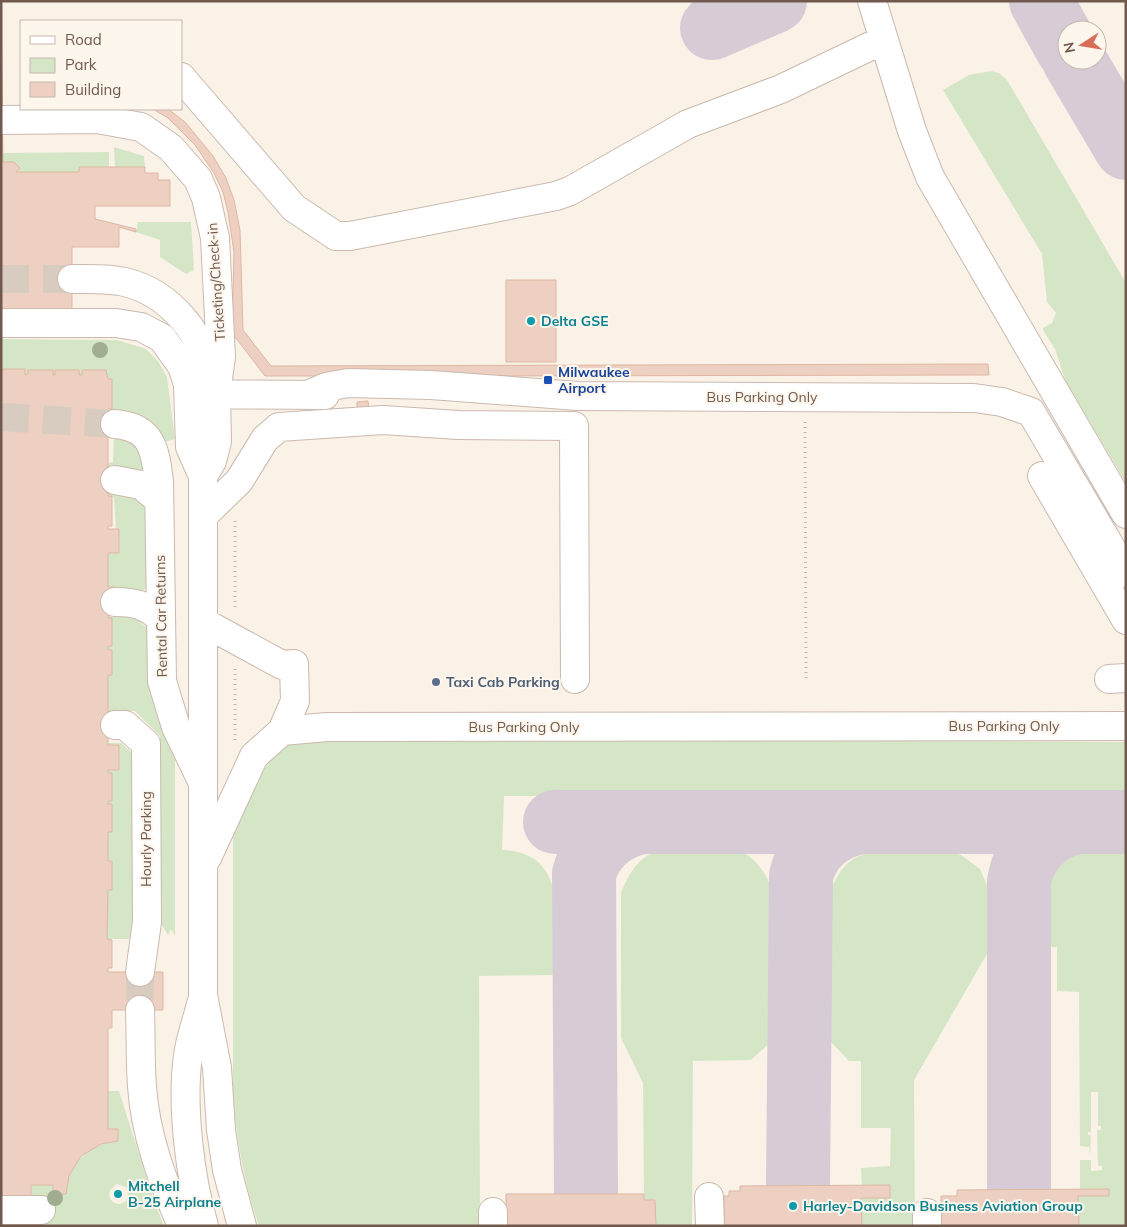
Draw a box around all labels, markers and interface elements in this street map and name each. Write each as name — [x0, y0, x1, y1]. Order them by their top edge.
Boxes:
legend — [20, 20, 182, 110]
north arrow — [1057, 20, 1107, 70]
text: Road — [65, 30, 102, 49]
text: N — [1059, 41, 1079, 55]
text: Park — [65, 55, 97, 74]
text: Building — [65, 80, 121, 99]
street label: Ticketing/Check-in — [203, 222, 229, 342]
place label: Delta GSE — [541, 312, 609, 330]
marker: Delta GSE — [525, 315, 537, 327]
place label: Milwaukee Airport — [558, 363, 630, 397]
marker: Milwaukee Airport — [542, 374, 554, 386]
street label: Bus Parking Only — [706, 388, 818, 406]
street label: Rental Car Returns — [151, 555, 171, 677]
place label: Taxi Cab Parking — [446, 673, 560, 691]
marker: Taxi Cab Parking — [430, 676, 442, 688]
street label: Bus Parking Only — [948, 717, 1060, 735]
street label: Bus Parking Only — [468, 718, 580, 736]
street label: Hourly Parking — [137, 791, 155, 887]
place label: Mitchell B-25 Airplane — [128, 1177, 222, 1211]
marker: Mitchell B-25 Airplane — [112, 1188, 124, 1200]
place label: Harley-Davidson Business Aviation Group — [803, 1197, 1083, 1215]
marker: Harley-Davidson Business Aviation Group — [787, 1200, 799, 1212]

